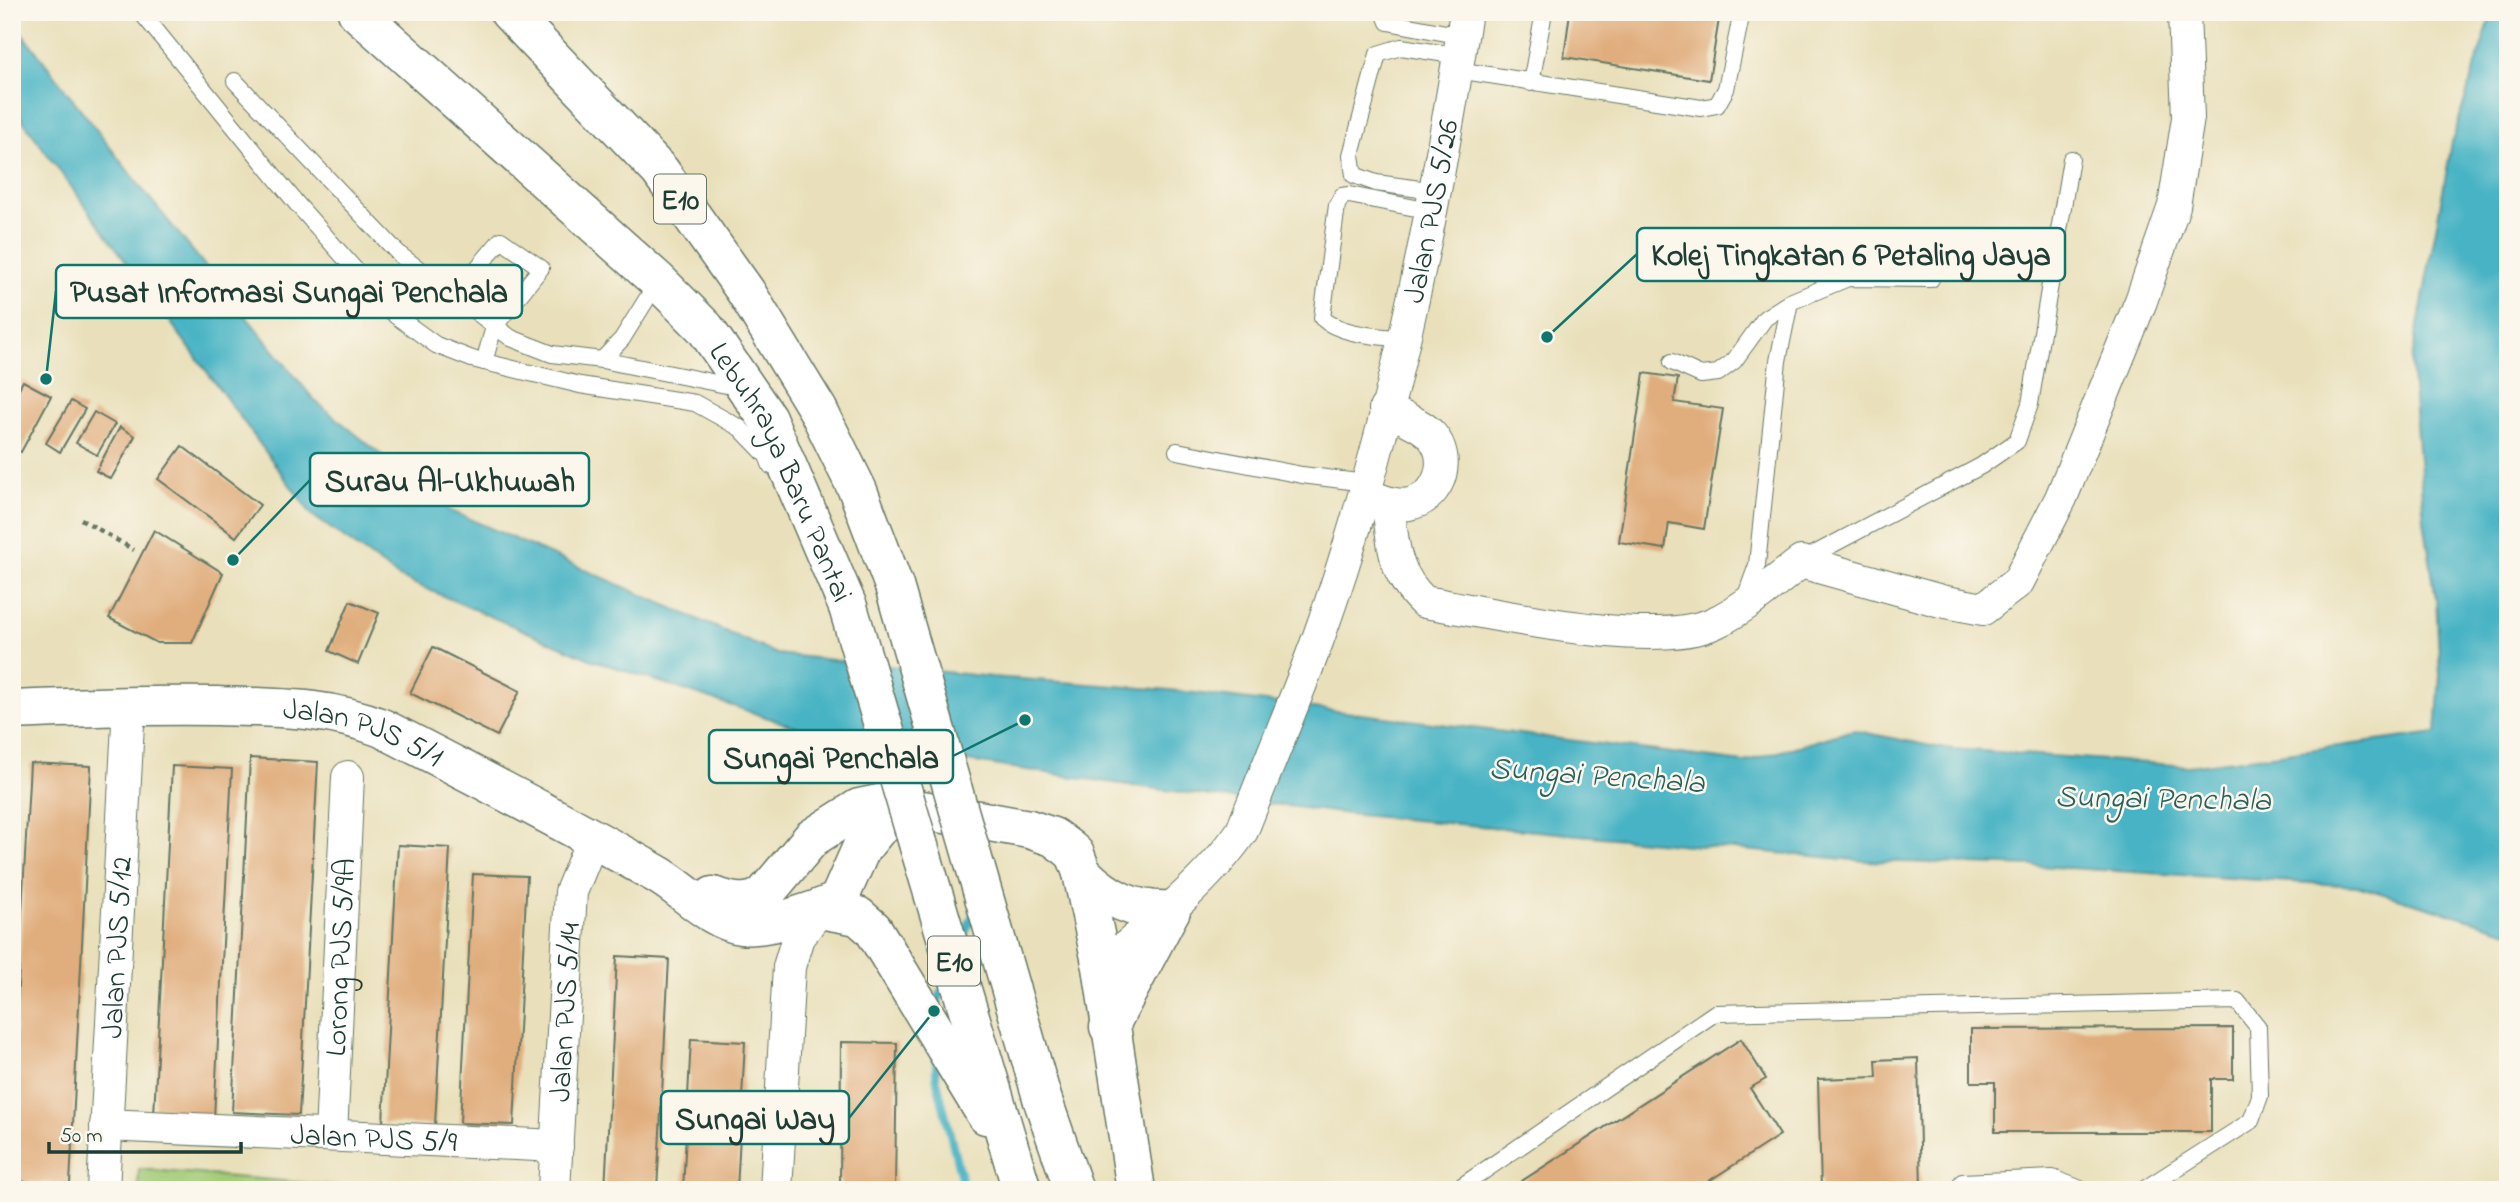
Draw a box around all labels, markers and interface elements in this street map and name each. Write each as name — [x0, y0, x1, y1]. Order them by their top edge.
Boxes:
street label: Jalan PJS 5/26 — [1394, 117, 1473, 308]
road number: E10 — [654, 174, 706, 224]
callout: Kolej Tingkatan 6 Petaling Jaya — [1637, 228, 2065, 281]
text: Kolej Tingkatan 6 Petaling Jaya — [1651, 234, 2051, 282]
callout: Pusat Informasi Sungai Penchala — [56, 265, 522, 318]
text: Pusat Informasi Sungai Penchala — [70, 271, 508, 319]
street label: Lebuhraya Baru Pantai — [696, 334, 862, 610]
callout: Surau Al-Ukhuwah — [310, 453, 589, 506]
text: Surau Al-Ukhuwah — [325, 460, 575, 507]
street label: Jalan PJS 5/1 — [282, 689, 450, 780]
callout: Sungai Penchala — [709, 730, 953, 783]
text: Sungai Penchala — [723, 737, 939, 785]
water label: Sungai Penchala — [1487, 747, 1707, 809]
water label: Sungai Penchala — [2055, 775, 2272, 826]
street label: Jalan PJS 5/12 — [92, 855, 146, 1040]
street label: Lorong PJS 5/9A — [316, 857, 369, 1057]
street label: Jalan PJS 5/14 — [540, 921, 594, 1103]
road number: E10 — [928, 936, 980, 986]
callout: Sungai Way — [661, 1091, 849, 1144]
text: Sungai Way — [675, 1098, 835, 1146]
scale bar — [49, 1111, 242, 1155]
street label: Jalan PJS 5/9 — [289, 1115, 458, 1166]
text: 50 m — [60, 1122, 103, 1152]

